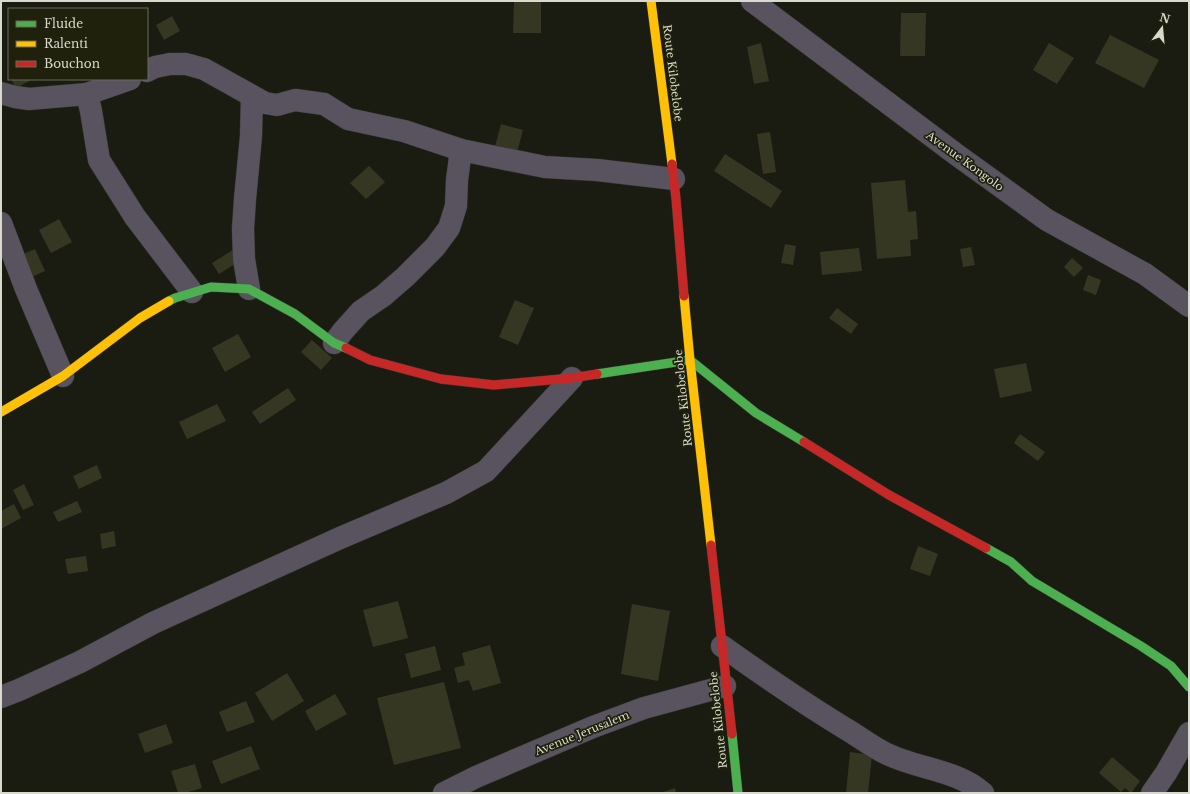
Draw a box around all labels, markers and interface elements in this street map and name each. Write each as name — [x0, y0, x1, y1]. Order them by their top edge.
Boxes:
legend — [8, 8, 148, 80]
north arrow — [1142, 8, 1182, 48]
text: N — [1158, 10, 1172, 27]
text: Fluide — [44, 16, 83, 31]
street label: Route Kilobelobe — [660, 24, 686, 122]
text: Ralenti — [44, 36, 88, 51]
text: Bouchon — [44, 56, 100, 71]
street label: Avenue Kongolo — [923, 128, 1007, 194]
street label: Route Kilobelobe — [671, 349, 695, 447]
street label: Route Kilobelobe — [706, 671, 730, 769]
street label: Avenue Jerusalem — [532, 708, 632, 759]

